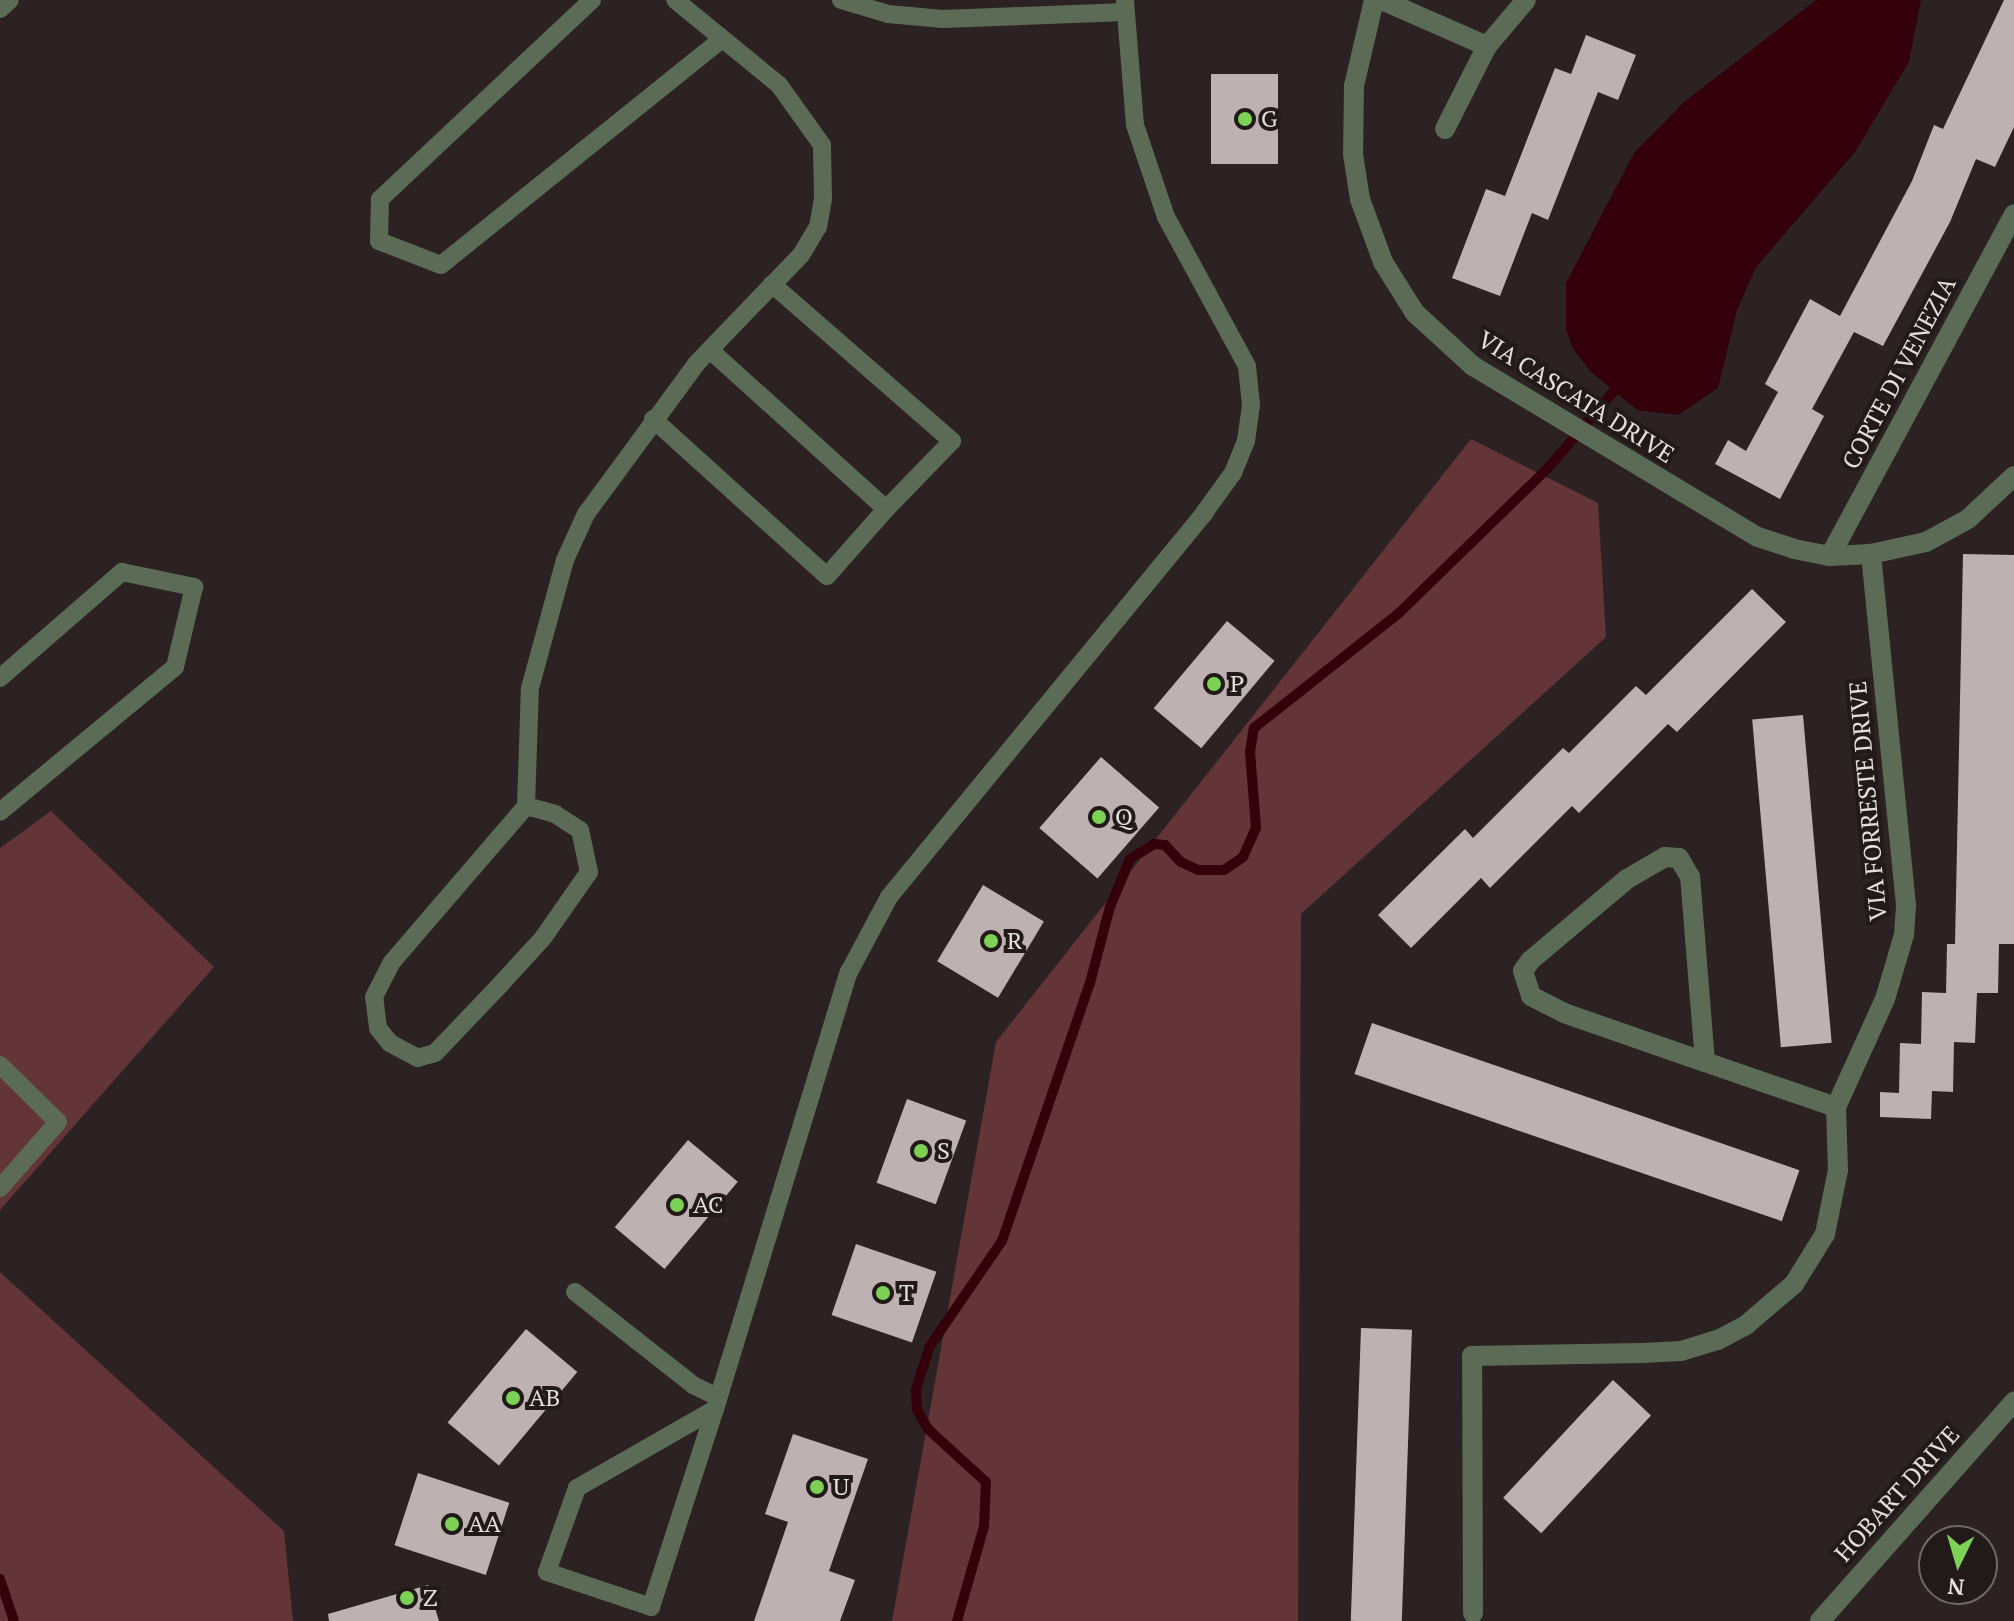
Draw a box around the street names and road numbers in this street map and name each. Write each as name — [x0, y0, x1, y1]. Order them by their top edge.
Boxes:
street label: CORTE DI VENEZIA — [1836, 272, 1962, 474]
street label: VIA CASCATA DRIVE — [1472, 325, 1680, 469]
street label: VIA FORRESTE DRIVE — [1843, 680, 1893, 922]
street label: HOBART DRIVE — [1829, 1420, 1965, 1568]

